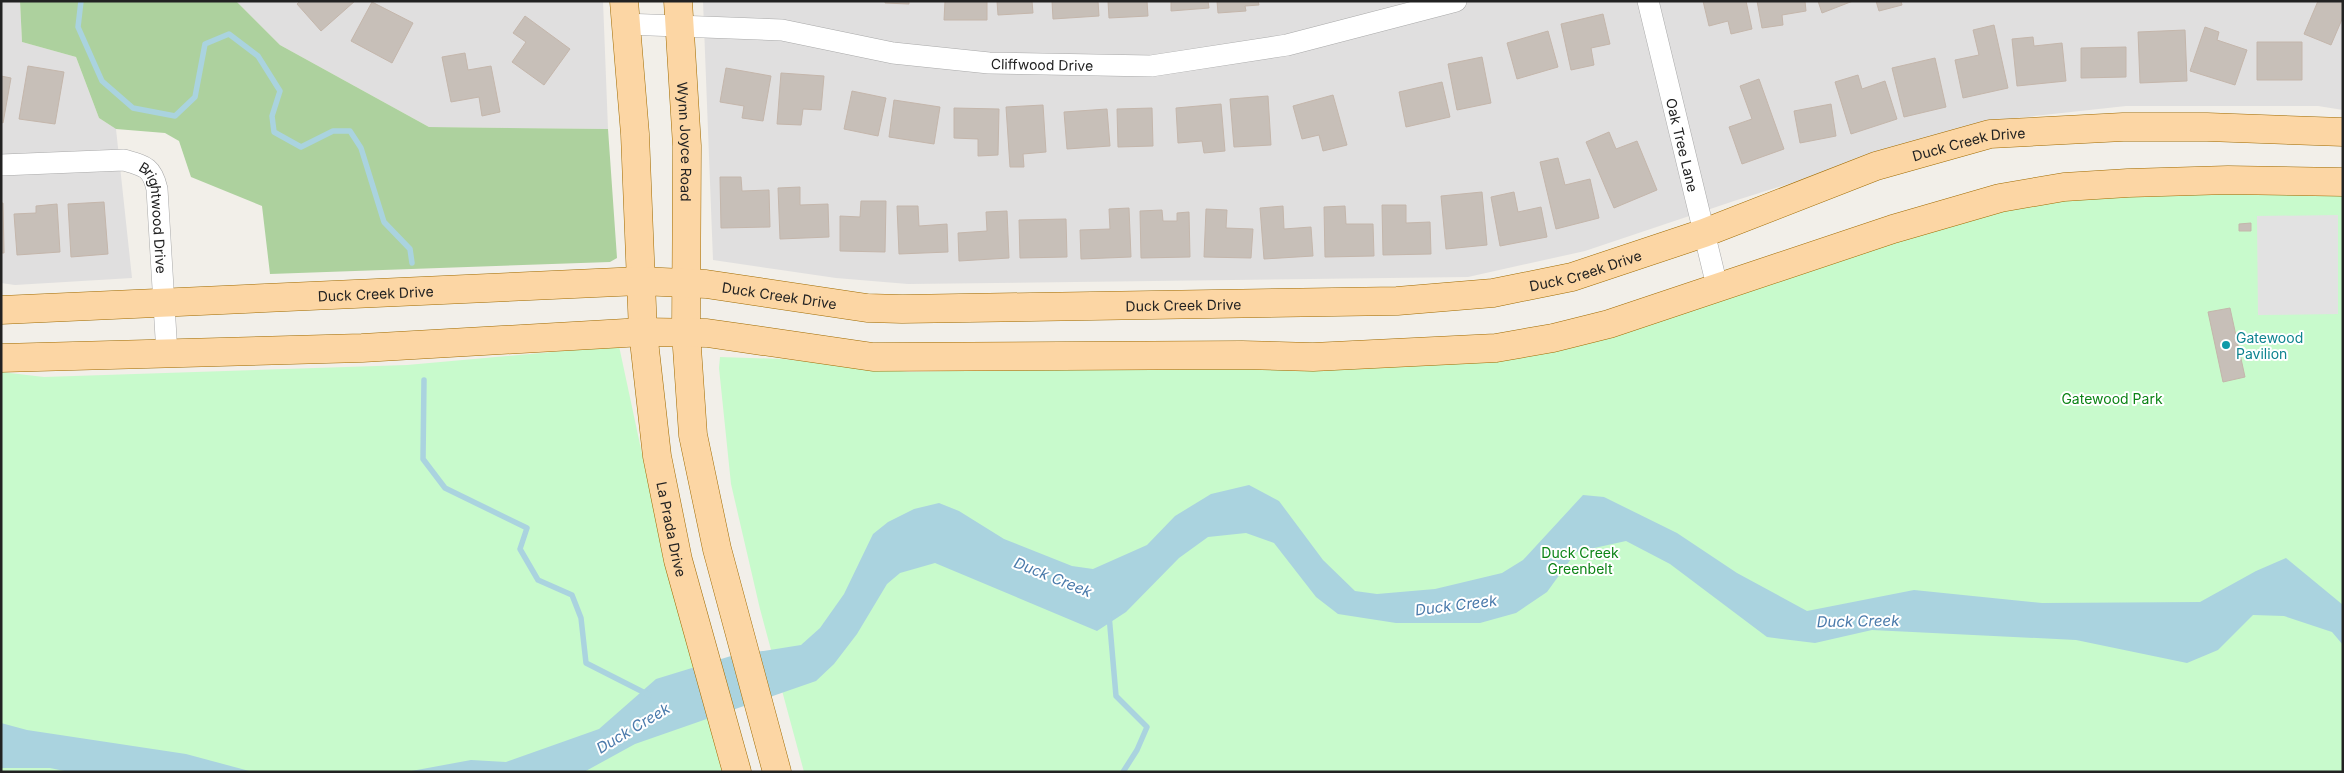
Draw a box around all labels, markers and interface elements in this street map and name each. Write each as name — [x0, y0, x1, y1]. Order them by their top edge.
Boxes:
street label: Cliffwood Drive — [991, 55, 1093, 73]
street label: Wynn Joyce Road — [675, 81, 696, 202]
street label: Oak Tree Lane — [1663, 96, 1702, 194]
street label: Duck Creek Drive — [1910, 124, 2026, 164]
street label: Brightwood Drive — [136, 158, 171, 274]
street label: Duck Creek Drive — [1528, 246, 1643, 294]
street label: Duck Creek Drive — [721, 278, 838, 312]
street label: Duck Creek Drive — [317, 282, 434, 304]
street label: Duck Creek Drive — [1125, 295, 1242, 314]
place label: Gatewood Pavilion — [2236, 329, 2303, 362]
marker: Gatewood Pavilion — [2220, 339, 2232, 351]
park label: Gatewood Park — [2061, 390, 2163, 407]
street label: La Prada Drive — [654, 480, 691, 579]
park label: Duck Creek Greenbelt — [1541, 544, 1619, 577]
water label: Duck Creek — [1011, 553, 1096, 602]
water label: Duck Creek — [1414, 590, 1499, 619]
water label: Duck Creek — [1817, 611, 1900, 631]
water label: Duck Creek — [593, 698, 674, 757]

